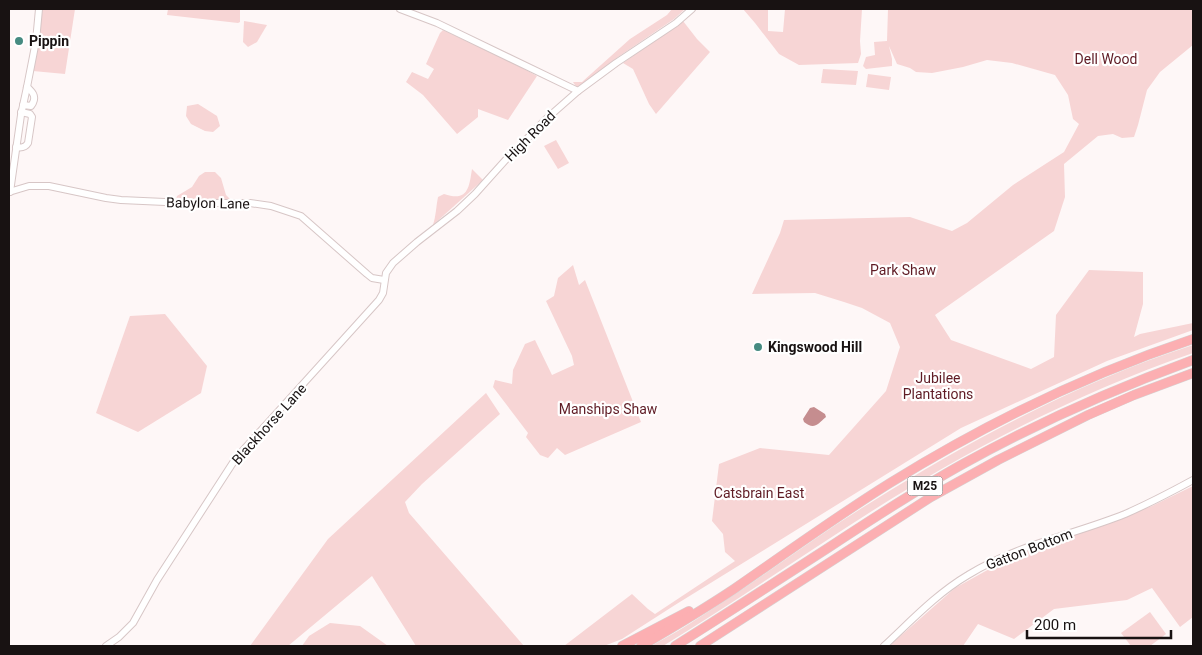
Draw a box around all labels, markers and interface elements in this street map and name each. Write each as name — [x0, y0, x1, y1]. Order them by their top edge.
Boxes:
place label: Pippin — [29, 33, 69, 49]
marker: Pippin — [13, 35, 25, 47]
park label: Dell Wood — [1075, 51, 1137, 67]
street label: High Road — [502, 108, 558, 164]
street label: Babylon Lane — [166, 194, 250, 212]
park label: Park Shaw — [870, 262, 936, 278]
place label: Kingswood Hill — [768, 339, 862, 355]
marker: Kingswood Hill — [752, 341, 764, 353]
park label: Jubilee Plantations — [903, 370, 973, 402]
street label: Blackhorse Lane — [229, 380, 309, 468]
park label: Manships Shaw — [559, 401, 658, 417]
road number: M25 — [908, 476, 942, 496]
park label: Catsbrain East — [714, 485, 805, 501]
street label: Gatton Bottom — [983, 525, 1075, 573]
scale bar — [1027, 608, 1171, 640]
text: 200 m — [1034, 616, 1076, 634]

